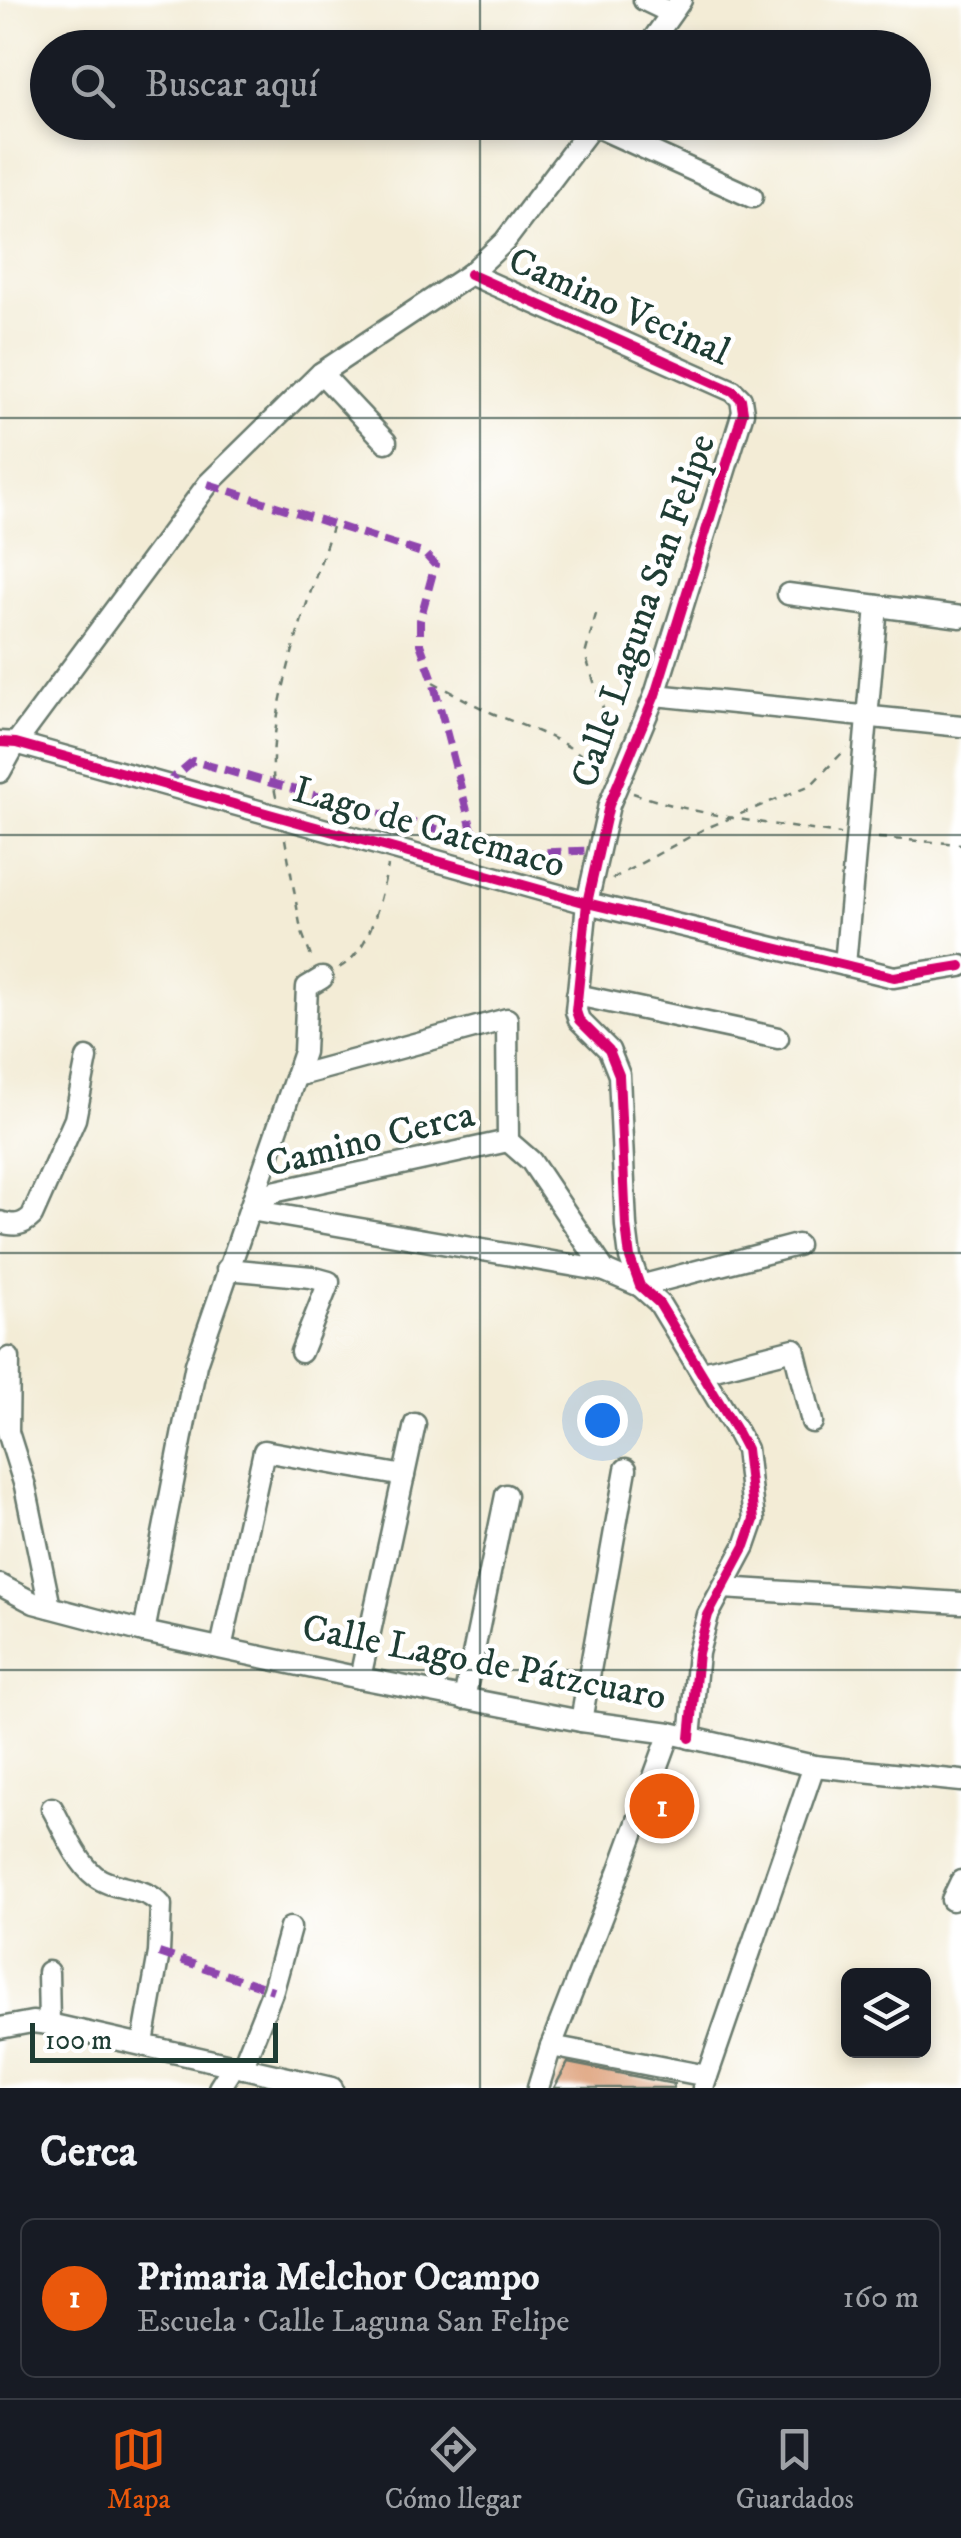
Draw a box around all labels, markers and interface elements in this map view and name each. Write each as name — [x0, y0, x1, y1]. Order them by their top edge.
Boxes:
search box — [30, 30, 931, 140]
icon: search — [65, 58, 120, 113]
text: Buscar aquí — [145, 61, 318, 109]
street label: Camino Vecinal — [501, 237, 738, 377]
street label: Calle Laguna San Felipe — [561, 428, 727, 794]
street label: Lago de Catemaco — [288, 766, 570, 890]
street label: Camino Cerca — [261, 1091, 479, 1189]
your location — [577, 1395, 628, 1446]
street label: Calle Lago de Pátzcuaro — [298, 1604, 670, 1722]
pin: 1 — [630, 1768, 694, 1844]
map controls — [841, 1968, 931, 2058]
button: layers — [841, 1968, 931, 2058]
scale bar — [30, 2018, 278, 2062]
text: 100 m — [45, 2023, 112, 2058]
text: Cerca — [40, 2127, 137, 2179]
text: Primaria Melchor Ocampo — [137, 2254, 539, 2302]
text: 1 — [69, 2278, 80, 2318]
text: 160 m — [843, 2278, 919, 2318]
text: Escuela · Calle Laguna San Felipe — [137, 2302, 570, 2342]
tab: Mapa — [107, 2422, 171, 2517]
tab: Cómo llegar — [385, 2422, 522, 2517]
tab: Guardados — [736, 2422, 854, 2517]

